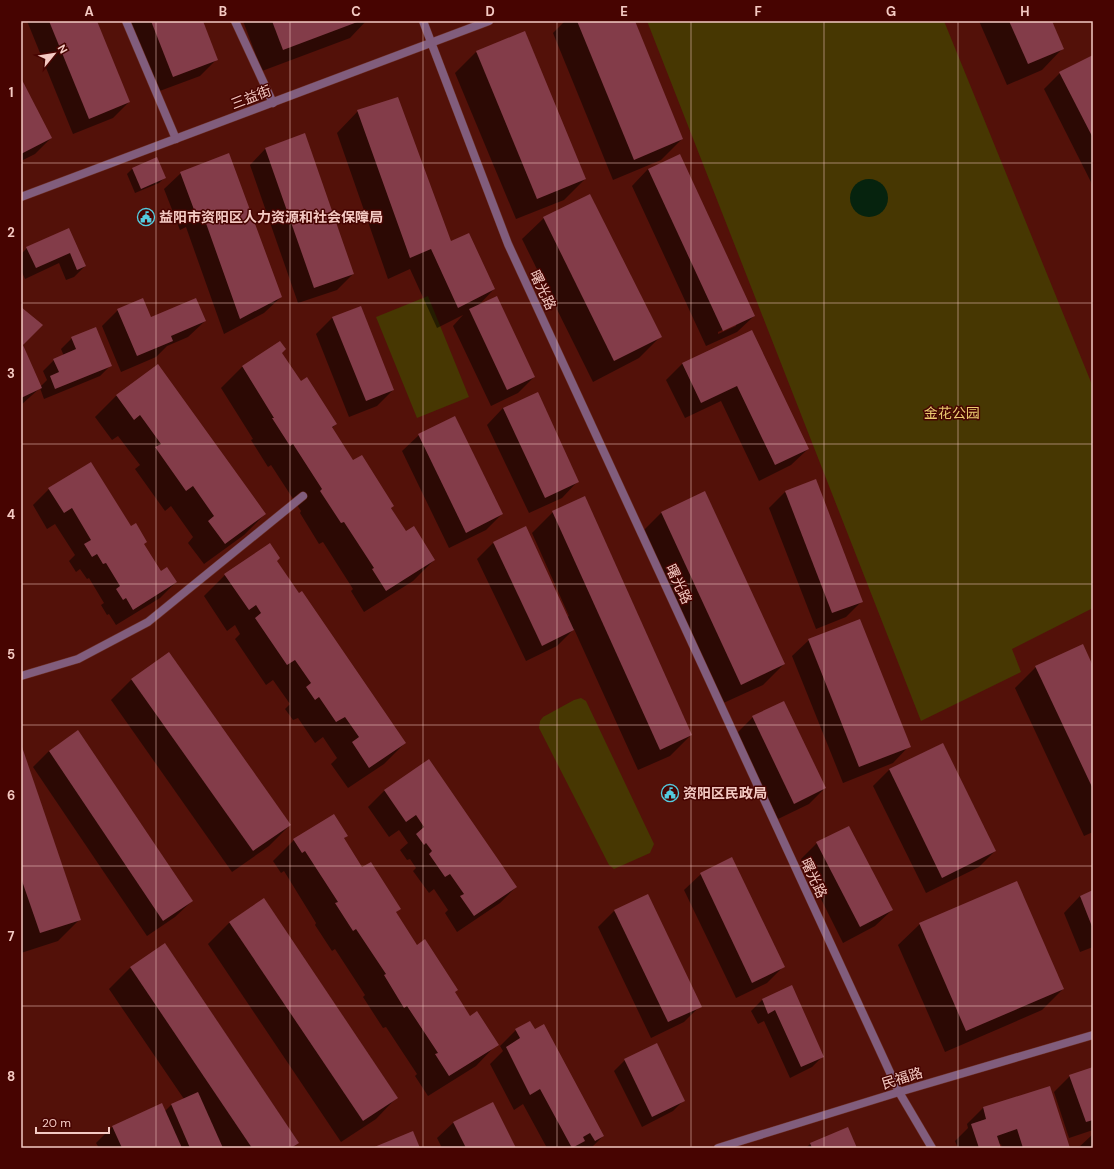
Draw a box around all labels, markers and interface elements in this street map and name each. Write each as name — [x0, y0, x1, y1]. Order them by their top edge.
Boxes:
text: A — [84, 3, 94, 20]
text: B — [219, 3, 227, 20]
text: C — [351, 3, 361, 20]
text: D — [485, 3, 495, 20]
text: E — [620, 3, 628, 20]
text: F — [754, 3, 762, 20]
text: G — [886, 3, 896, 20]
text: H — [1020, 3, 1030, 20]
north arrow — [34, 34, 74, 74]
text: N — [55, 42, 71, 56]
street label: 三益街 — [228, 81, 274, 113]
text: 1 — [9, 84, 13, 101]
public building icon: 益阳市资阳区人力资源和社会保障局 — [136, 207, 156, 227]
place label: 益阳市资阳区人力资源和社会保障局 — [159, 208, 383, 226]
text: 2 — [7, 224, 15, 241]
street label: 曙光路 — [526, 267, 560, 313]
text: 3 — [7, 365, 15, 382]
park label: 金花公园 — [924, 404, 980, 422]
text: 4 — [7, 506, 15, 523]
street label: 曙光路 — [662, 561, 696, 607]
text: 5 — [7, 646, 15, 663]
public building icon: 资阳区民政局 — [660, 783, 680, 803]
place label: 资阳区民政局 — [683, 784, 767, 802]
text: 6 — [7, 787, 15, 804]
street label: 曙光路 — [797, 855, 831, 901]
text: 7 — [8, 928, 15, 945]
street label: 民福路 — [879, 1063, 925, 1093]
text: 8 — [7, 1068, 15, 1085]
scale bar — [36, 1109, 109, 1135]
text: 20 m — [42, 1115, 71, 1131]

